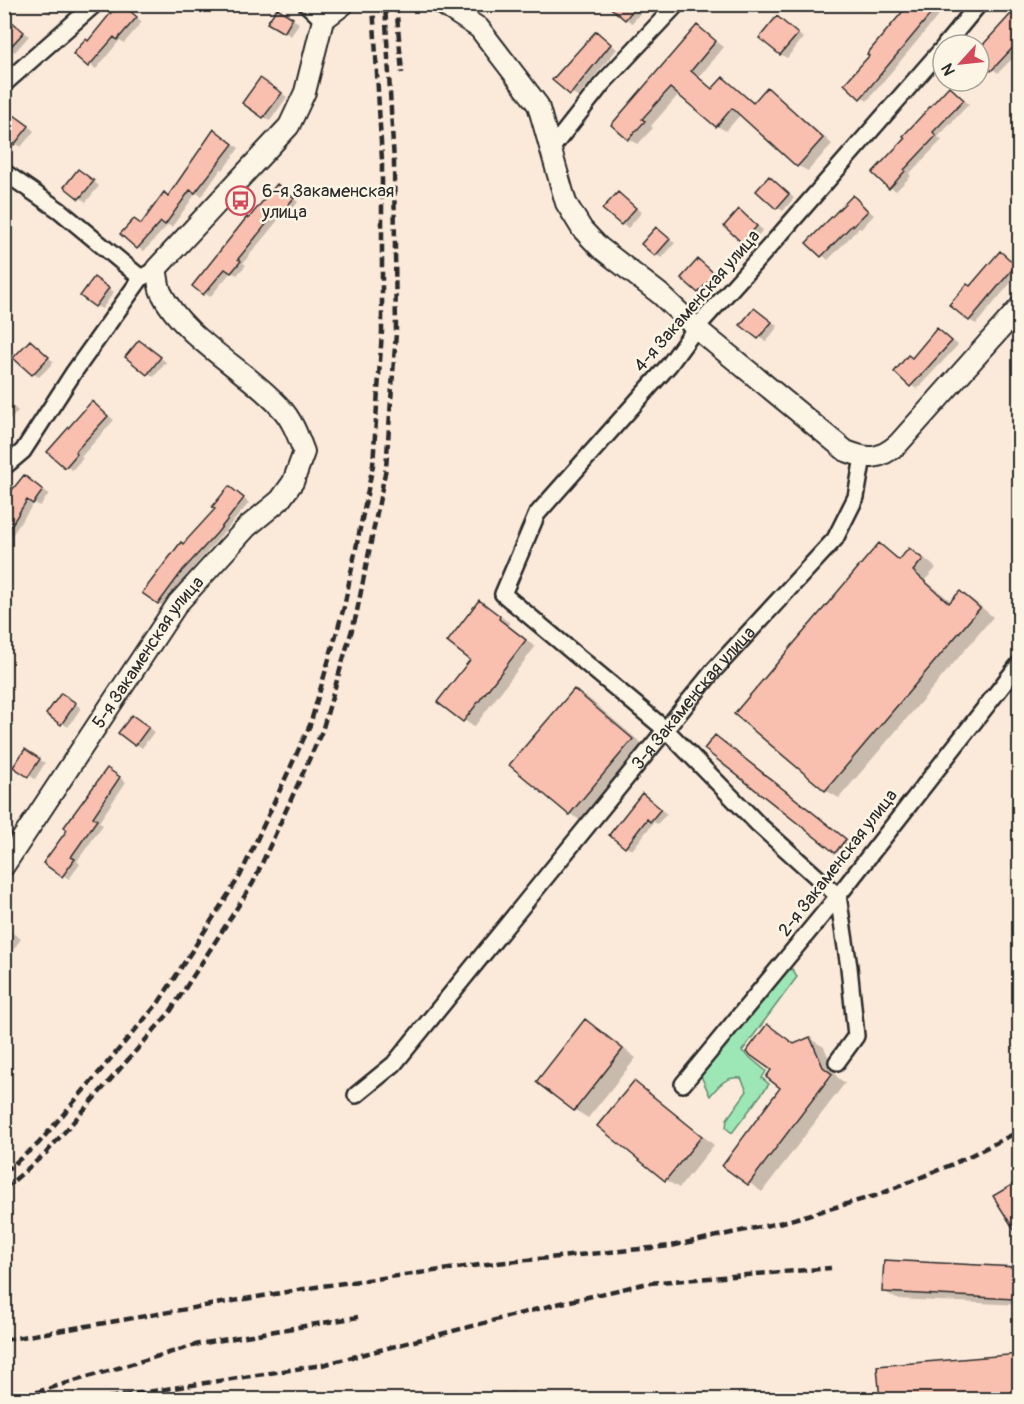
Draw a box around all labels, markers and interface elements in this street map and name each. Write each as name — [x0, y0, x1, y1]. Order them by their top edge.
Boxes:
north arrow — [931, 33, 991, 93]
text: N — [937, 60, 960, 79]
place label: 6-я Закаменская улица — [261, 180, 394, 224]
bus stop icon: 6-я Закаменская улица — [225, 185, 257, 217]
street label: 4-я Закаменская улица — [629, 225, 765, 377]
street label: 5-я Закаменская улица — [87, 571, 209, 732]
street label: 3-я Закаменская улица — [626, 621, 760, 774]
street label: 2-я Закаменская улица — [773, 785, 903, 941]

